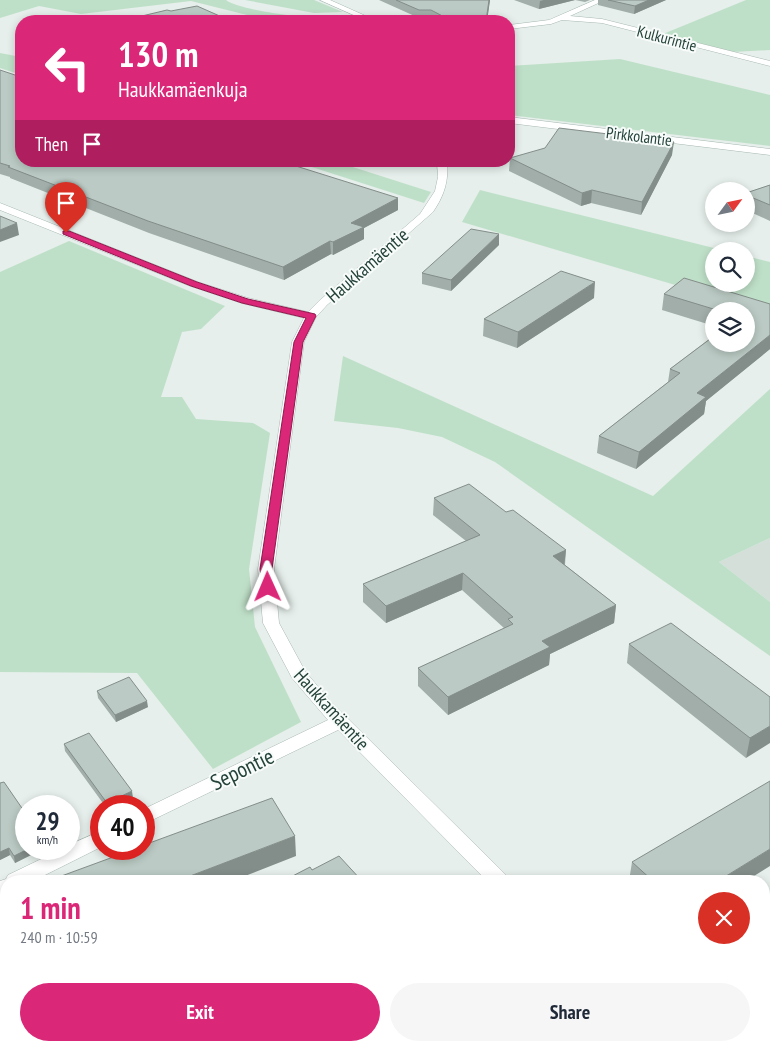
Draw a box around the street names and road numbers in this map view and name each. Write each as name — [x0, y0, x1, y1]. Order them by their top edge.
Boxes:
street label: Kulkurintie — [635, 20, 699, 56]
street label: Pirkkolantie — [605, 122, 673, 150]
street label: Haukkamäentie — [321, 222, 413, 307]
street label: Haukkamäentie — [289, 663, 375, 755]
street label: Sepontie — [206, 742, 278, 796]

